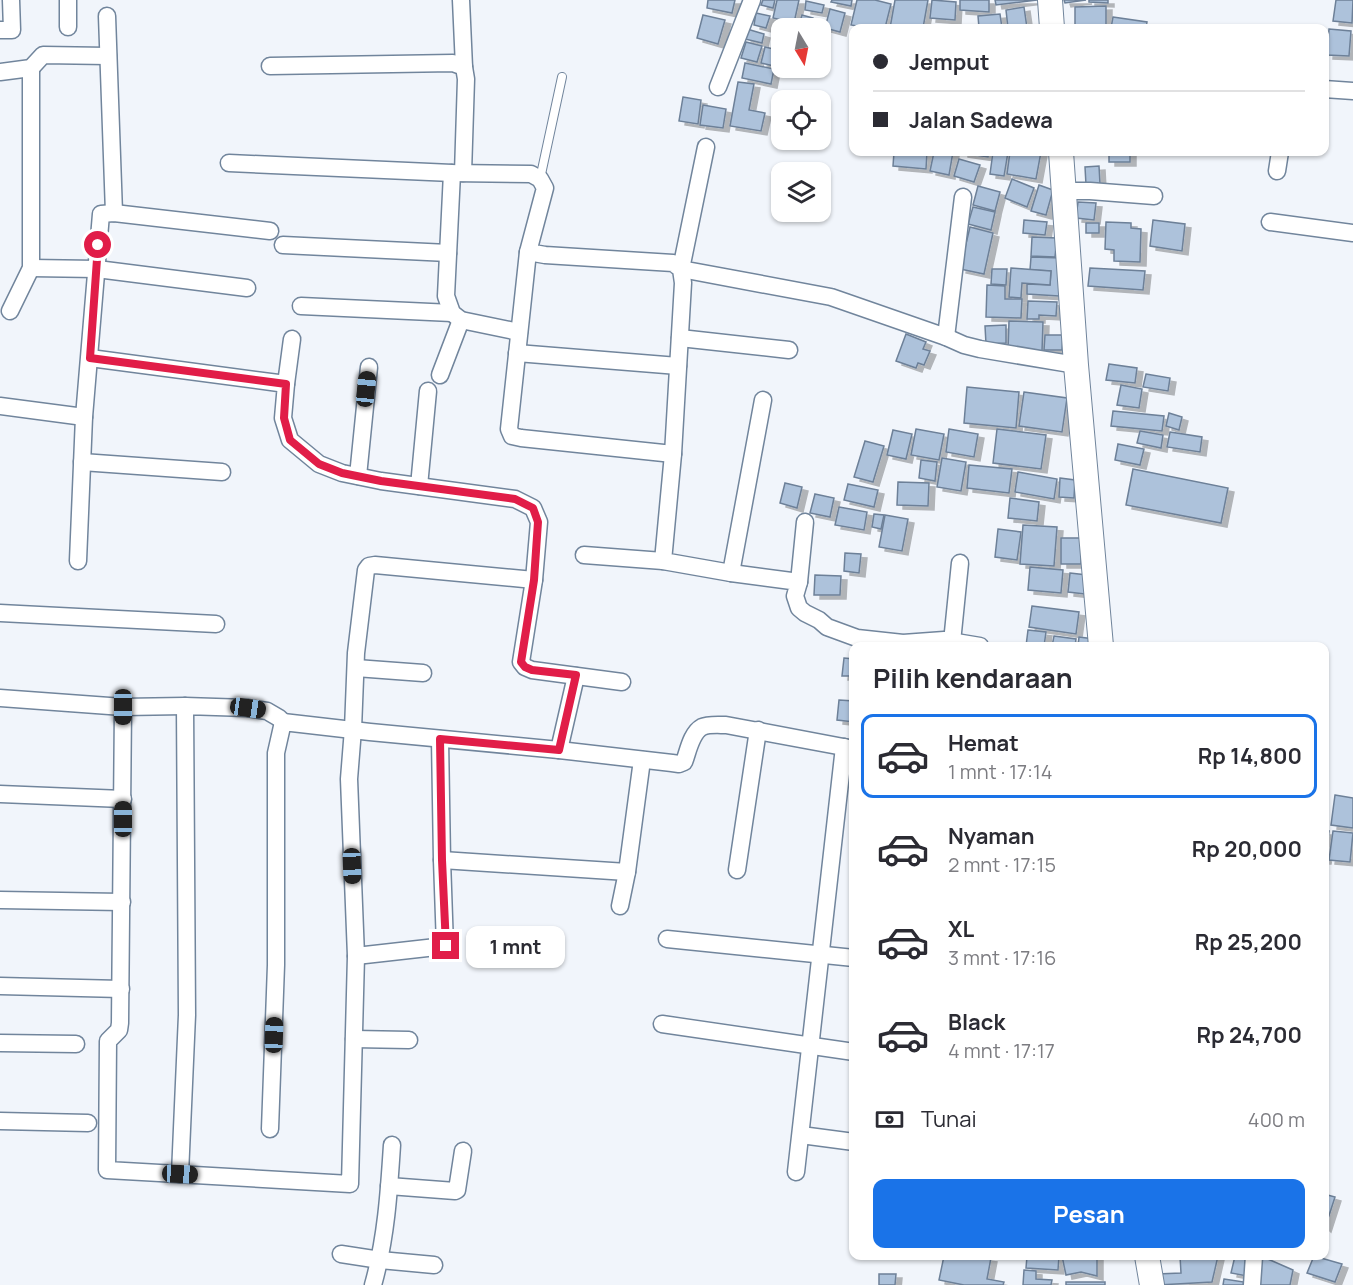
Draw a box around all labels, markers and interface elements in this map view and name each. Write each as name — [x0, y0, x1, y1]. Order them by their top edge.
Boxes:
north arrow — [771, 18, 831, 78]
map controls — [771, 18, 831, 222]
text: Jemput — [909, 47, 990, 77]
button: locate — [771, 90, 831, 150]
text: Jalan Sadewa — [909, 105, 1053, 135]
button: layers — [771, 162, 831, 222]
route start — [84, 231, 111, 258]
car — [355, 370, 377, 408]
text: Pilih kendaraan — [873, 659, 1073, 696]
car — [114, 689, 132, 725]
car — [229, 697, 267, 719]
text: Hemat — [948, 728, 1019, 758]
icon: car — [876, 729, 930, 783]
text: Rp 14,800 — [1198, 741, 1302, 771]
text: 1 mnt · 17:14 — [948, 758, 1053, 785]
car — [114, 801, 132, 837]
text: Nyaman — [948, 821, 1035, 851]
icon: car — [876, 822, 930, 876]
text: Rp 20,000 — [1192, 834, 1302, 864]
car — [342, 848, 362, 884]
text: 2 mnt · 17:15 — [948, 851, 1056, 878]
text: XL — [948, 914, 974, 944]
icon: car — [876, 915, 930, 969]
callout: 1 mnt — [467, 925, 566, 967]
text: Rp 25,200 — [1195, 927, 1302, 957]
route end — [432, 932, 459, 959]
text: 1 mnt — [490, 933, 541, 960]
text: 3 mnt · 17:16 — [948, 944, 1056, 971]
text: Black — [948, 1007, 1005, 1037]
icon: car — [876, 1008, 930, 1062]
car — [264, 1017, 284, 1053]
text: Rp 24,700 — [1197, 1020, 1302, 1050]
text: 4 mnt · 17:17 — [948, 1037, 1055, 1064]
icon: cash — [873, 1103, 906, 1136]
text: Tunai — [921, 1104, 977, 1134]
text: 400 m — [1248, 1106, 1305, 1133]
car — [162, 1164, 198, 1184]
button: Pesan — [873, 1179, 1305, 1248]

